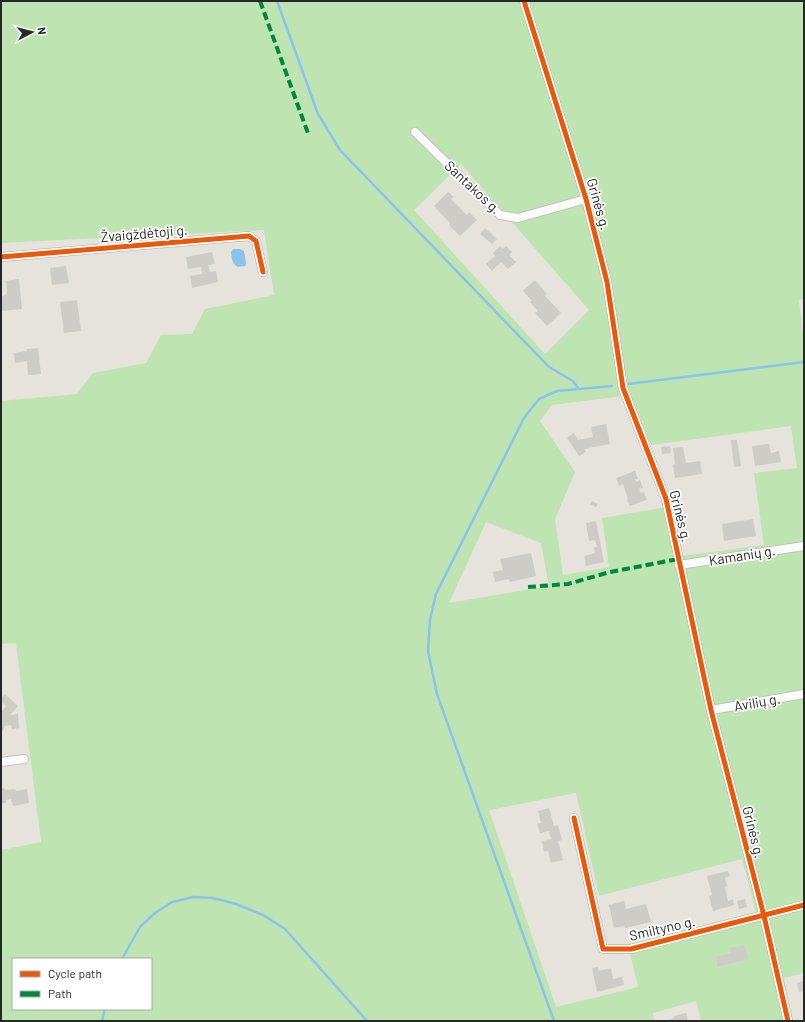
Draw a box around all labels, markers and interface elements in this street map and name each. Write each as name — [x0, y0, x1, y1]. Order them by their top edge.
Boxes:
north arrow — [12, 12, 52, 52]
text: N — [36, 26, 49, 35]
street label: Santakos g. — [441, 157, 505, 217]
street label: Grinės g. — [584, 176, 614, 232]
street label: Žvaigždėtoji g. — [100, 221, 188, 245]
street label: Grinės g. — [666, 488, 696, 544]
street label: Kamanių g. — [707, 541, 777, 569]
street label: Avilių g. — [732, 690, 782, 714]
street label: Grinės g. — [739, 804, 769, 860]
street label: Smiltyno g. — [627, 912, 697, 944]
legend — [12, 958, 152, 1010]
text: Cycle path — [48, 966, 102, 980]
text: Path — [48, 986, 72, 1000]

